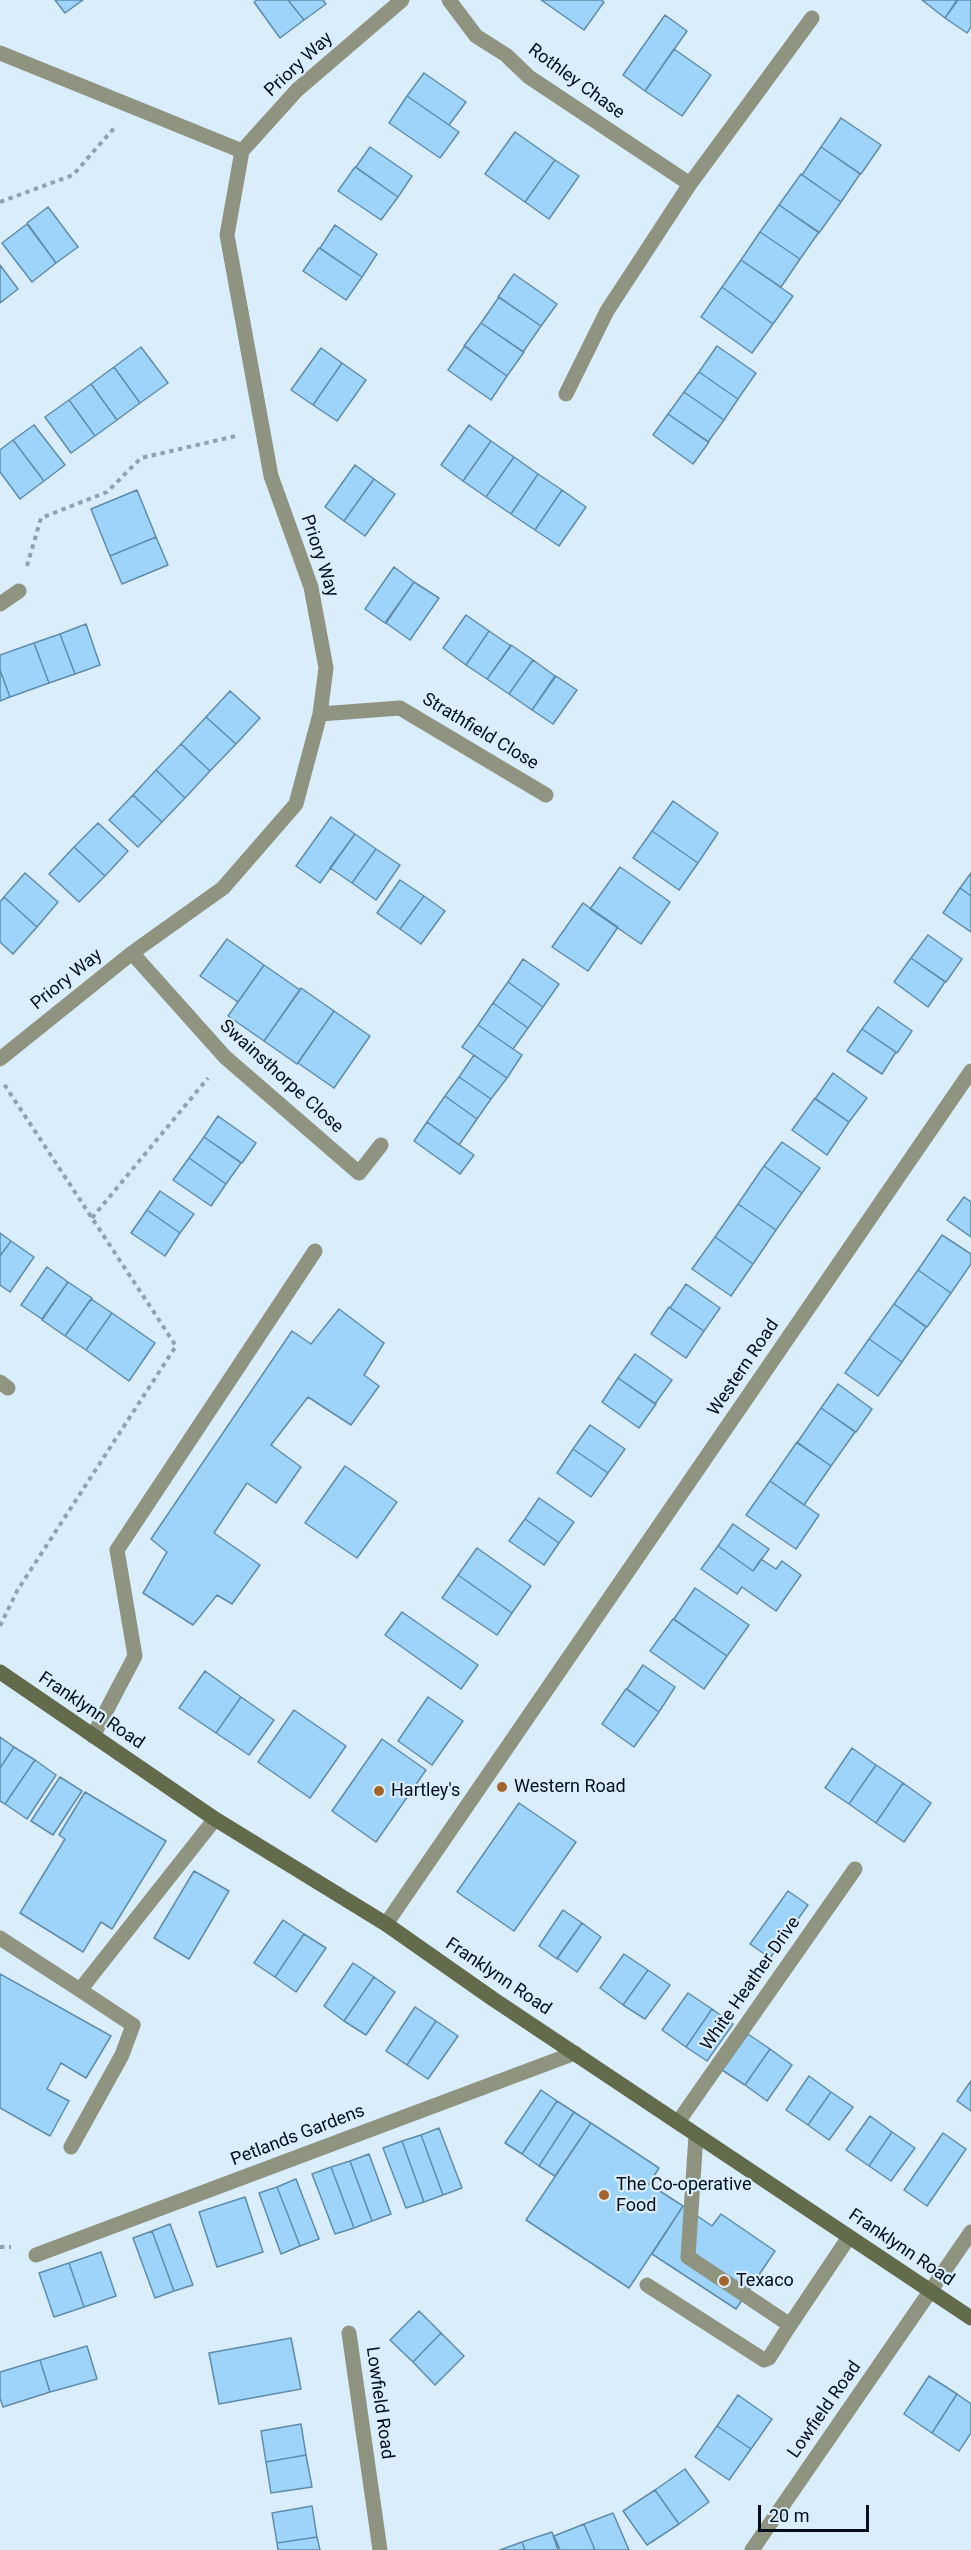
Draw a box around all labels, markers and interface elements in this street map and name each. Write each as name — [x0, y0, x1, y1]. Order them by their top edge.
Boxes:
street label: Priory Way — [260, 28, 338, 102]
street label: Rothley Chase — [523, 40, 629, 124]
street label: Priory Way — [296, 512, 342, 600]
street label: Strathfield Close — [418, 689, 542, 775]
street label: Priory Way — [27, 945, 107, 1015]
street label: Swainsthorpe Close — [215, 1016, 347, 1138]
street label: Western Road — [704, 1316, 784, 1420]
street label: Franklynn Road — [34, 1668, 148, 1754]
place label: Western Road — [514, 1776, 626, 1798]
place label: Hartley's — [391, 1780, 460, 1802]
marker: Western Road — [495, 1780, 509, 1794]
marker: Hartley's — [372, 1784, 386, 1798]
street label: White Heather Drive — [697, 1913, 805, 2055]
street label: Franklynn Road — [441, 1934, 555, 2020]
street label: Petlands Gardens — [228, 2101, 368, 2171]
place label: The Co-operative Food — [616, 2174, 751, 2216]
marker: The Co-operative Food — [597, 2188, 611, 2202]
street label: Franklynn Road — [844, 2205, 958, 2291]
place label: Texaco — [736, 2270, 794, 2292]
marker: Texaco — [717, 2274, 731, 2288]
street label: Lowfield Road — [360, 2345, 398, 2461]
street label: Lowfield Road — [784, 2357, 866, 2463]
scale bar — [761, 2493, 872, 2531]
text: 20 m — [769, 2505, 809, 2526]

